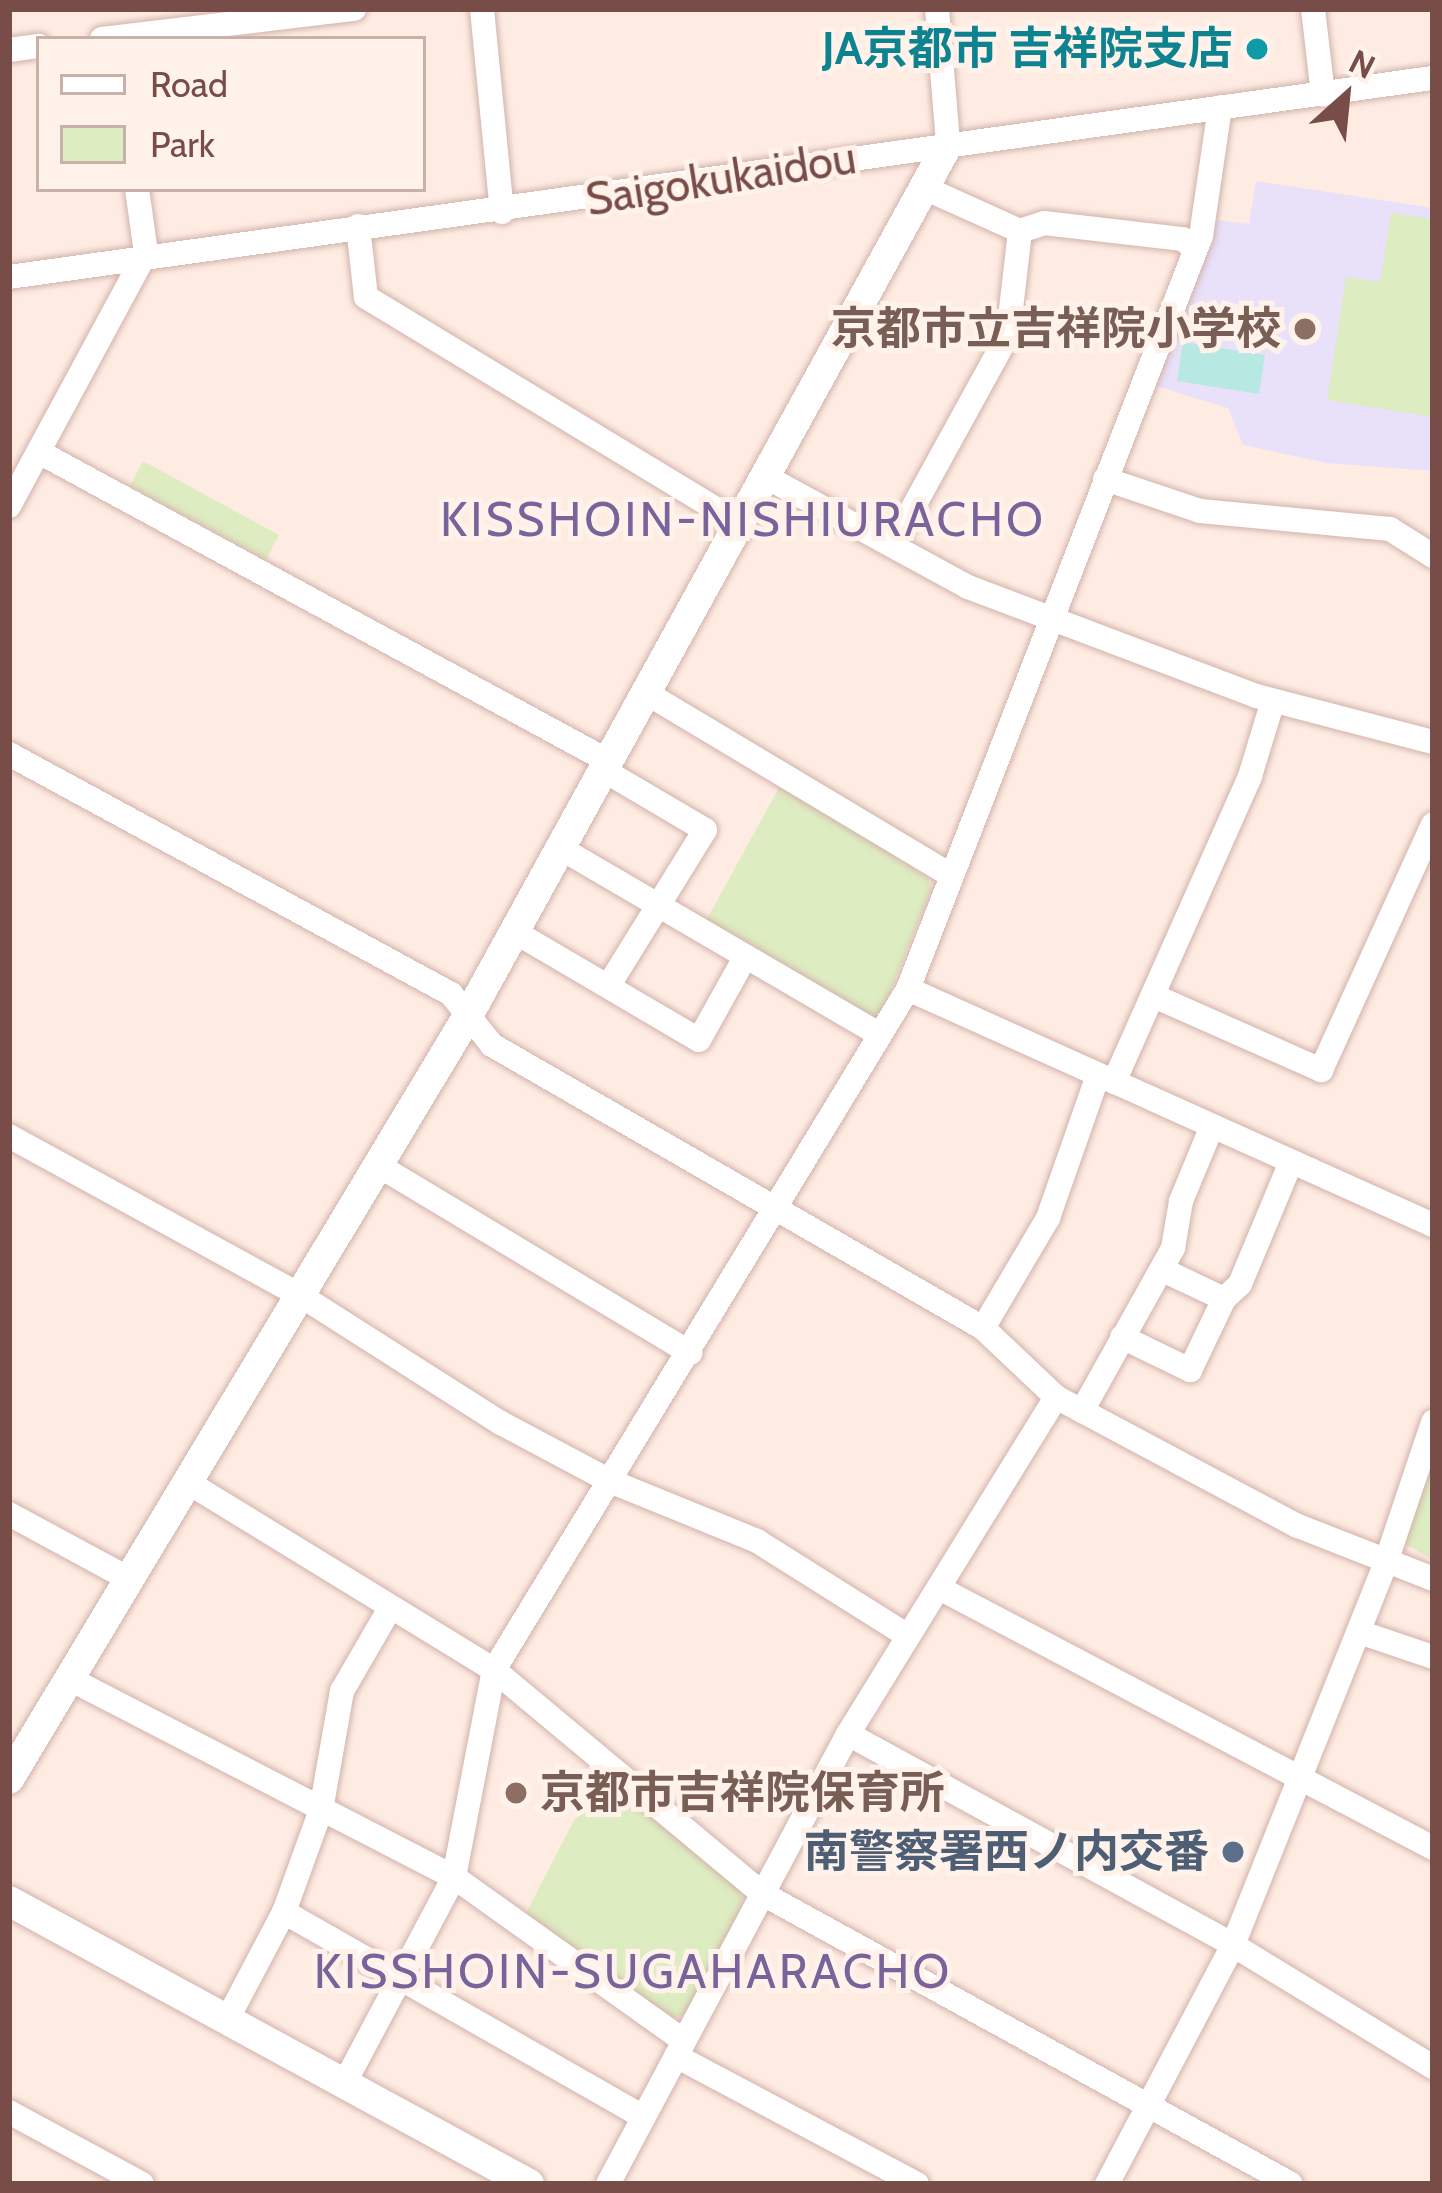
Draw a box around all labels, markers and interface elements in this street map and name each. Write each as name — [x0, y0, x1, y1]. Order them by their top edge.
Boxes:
place label: JA京都市 吉祥院支店 — [822, 22, 1233, 76]
legend — [36, 36, 426, 192]
marker: JA京都市 吉祥院支店 — [1244, 36, 1270, 62]
north arrow — [1286, 36, 1406, 156]
text: N — [1343, 41, 1382, 87]
text: Road — [150, 62, 228, 106]
text: Park — [150, 122, 215, 166]
street label: Saigokukaidou — [582, 131, 860, 227]
place label: 京都市立吉祥院小学校 — [831, 302, 1281, 356]
marker: 京都市立吉祥院小学校 — [1292, 316, 1318, 342]
district label: KISSHOIN-NISHIURACHO — [440, 491, 1046, 549]
place label: 京都市吉祥院保育所 — [540, 1766, 945, 1820]
marker: 京都市吉祥院保育所 — [503, 1780, 529, 1806]
place label: 南警察署西ノ内交番 — [804, 1825, 1209, 1879]
marker: 南警察署西ノ内交番 — [1220, 1839, 1246, 1865]
district label: KISSHOIN-SUGAHARACHO — [314, 1943, 952, 2001]

